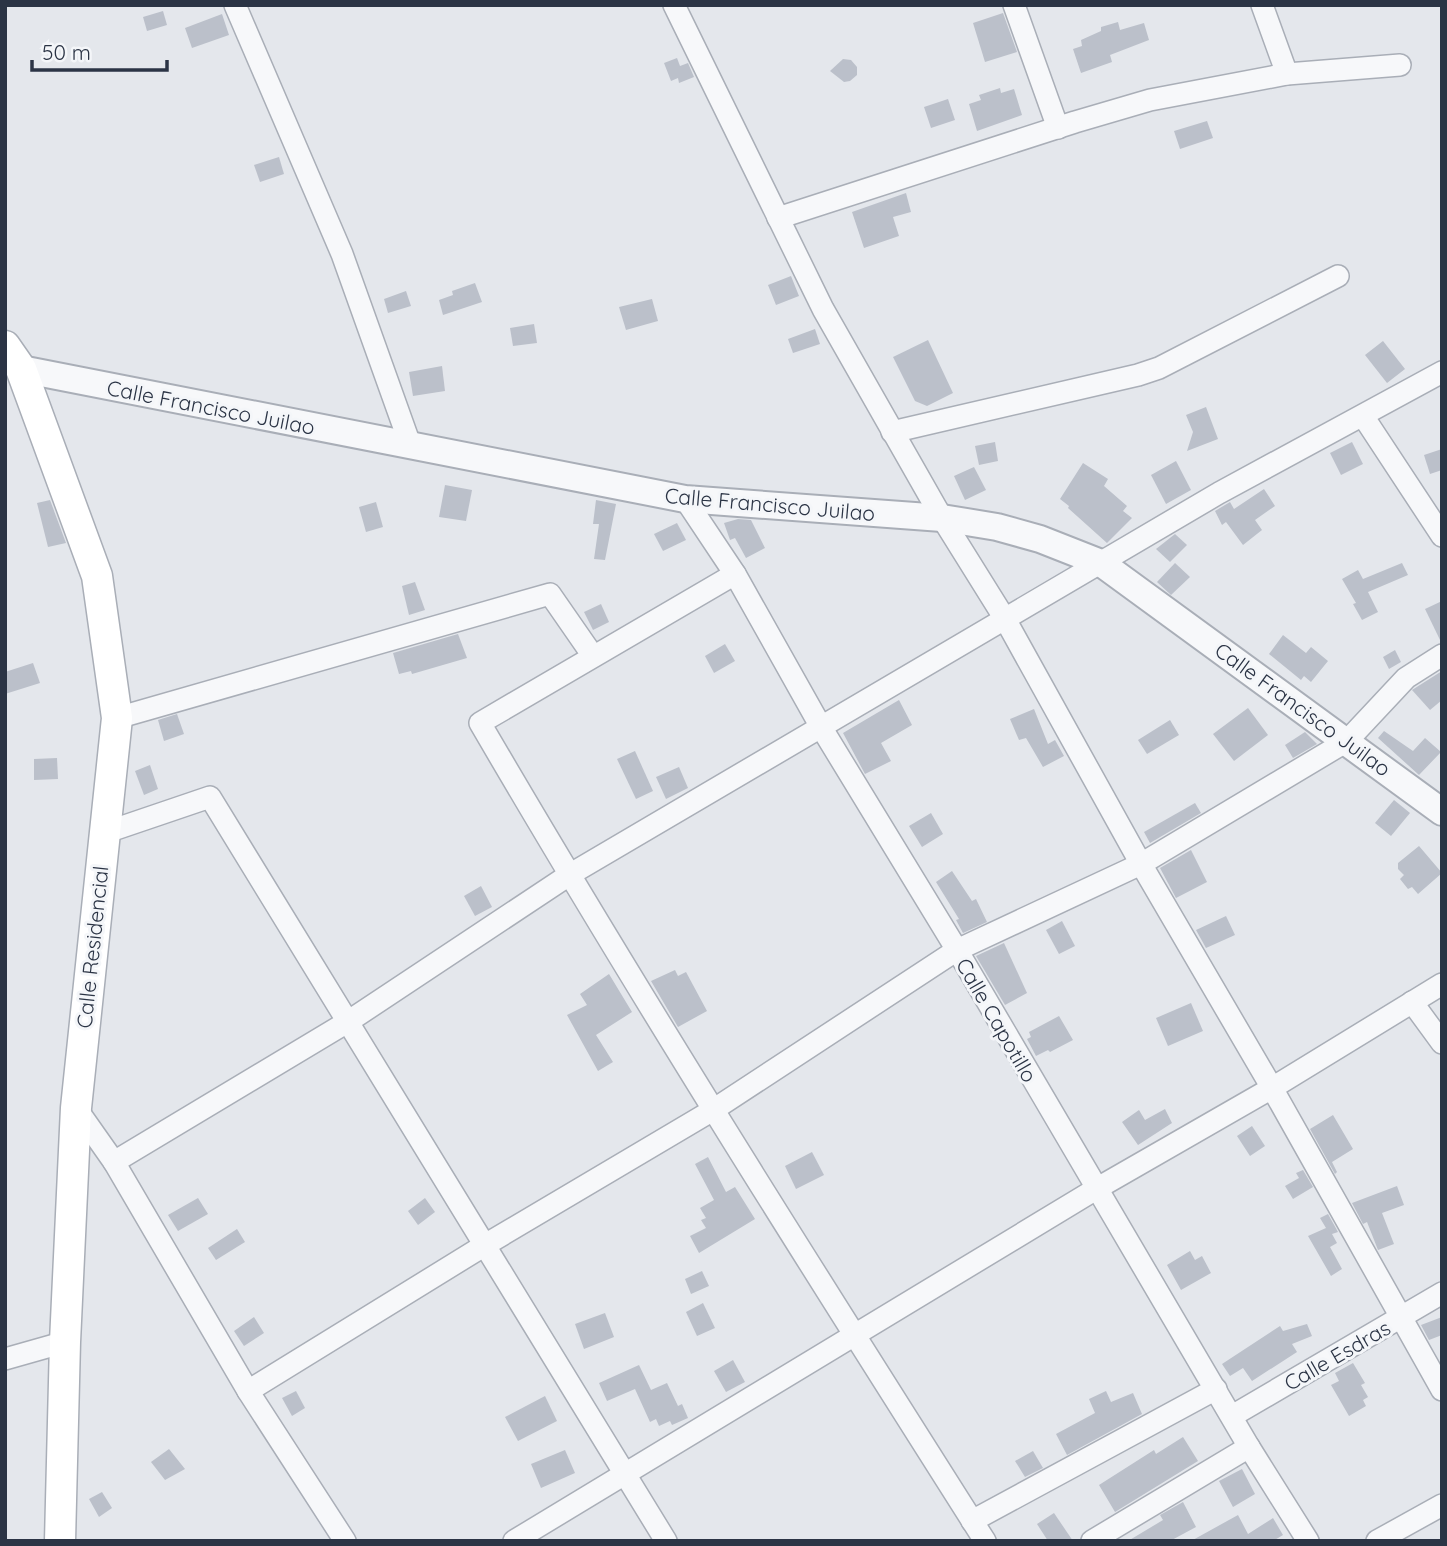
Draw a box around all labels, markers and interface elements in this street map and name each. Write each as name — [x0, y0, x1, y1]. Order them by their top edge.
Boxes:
scale bar — [32, 28, 166, 72]
text: 50 m — [42, 39, 91, 65]
street label: Calle Francisco Juilao — [105, 374, 317, 440]
street label: Calle Francisco Juilao — [664, 482, 876, 526]
street label: Calle Francisco Juilao — [1210, 636, 1396, 782]
street label: Calle Residencial — [71, 864, 113, 1030]
street label: Calle Capotillo — [951, 953, 1043, 1087]
street label: Calle Esdras — [1279, 1314, 1395, 1396]

